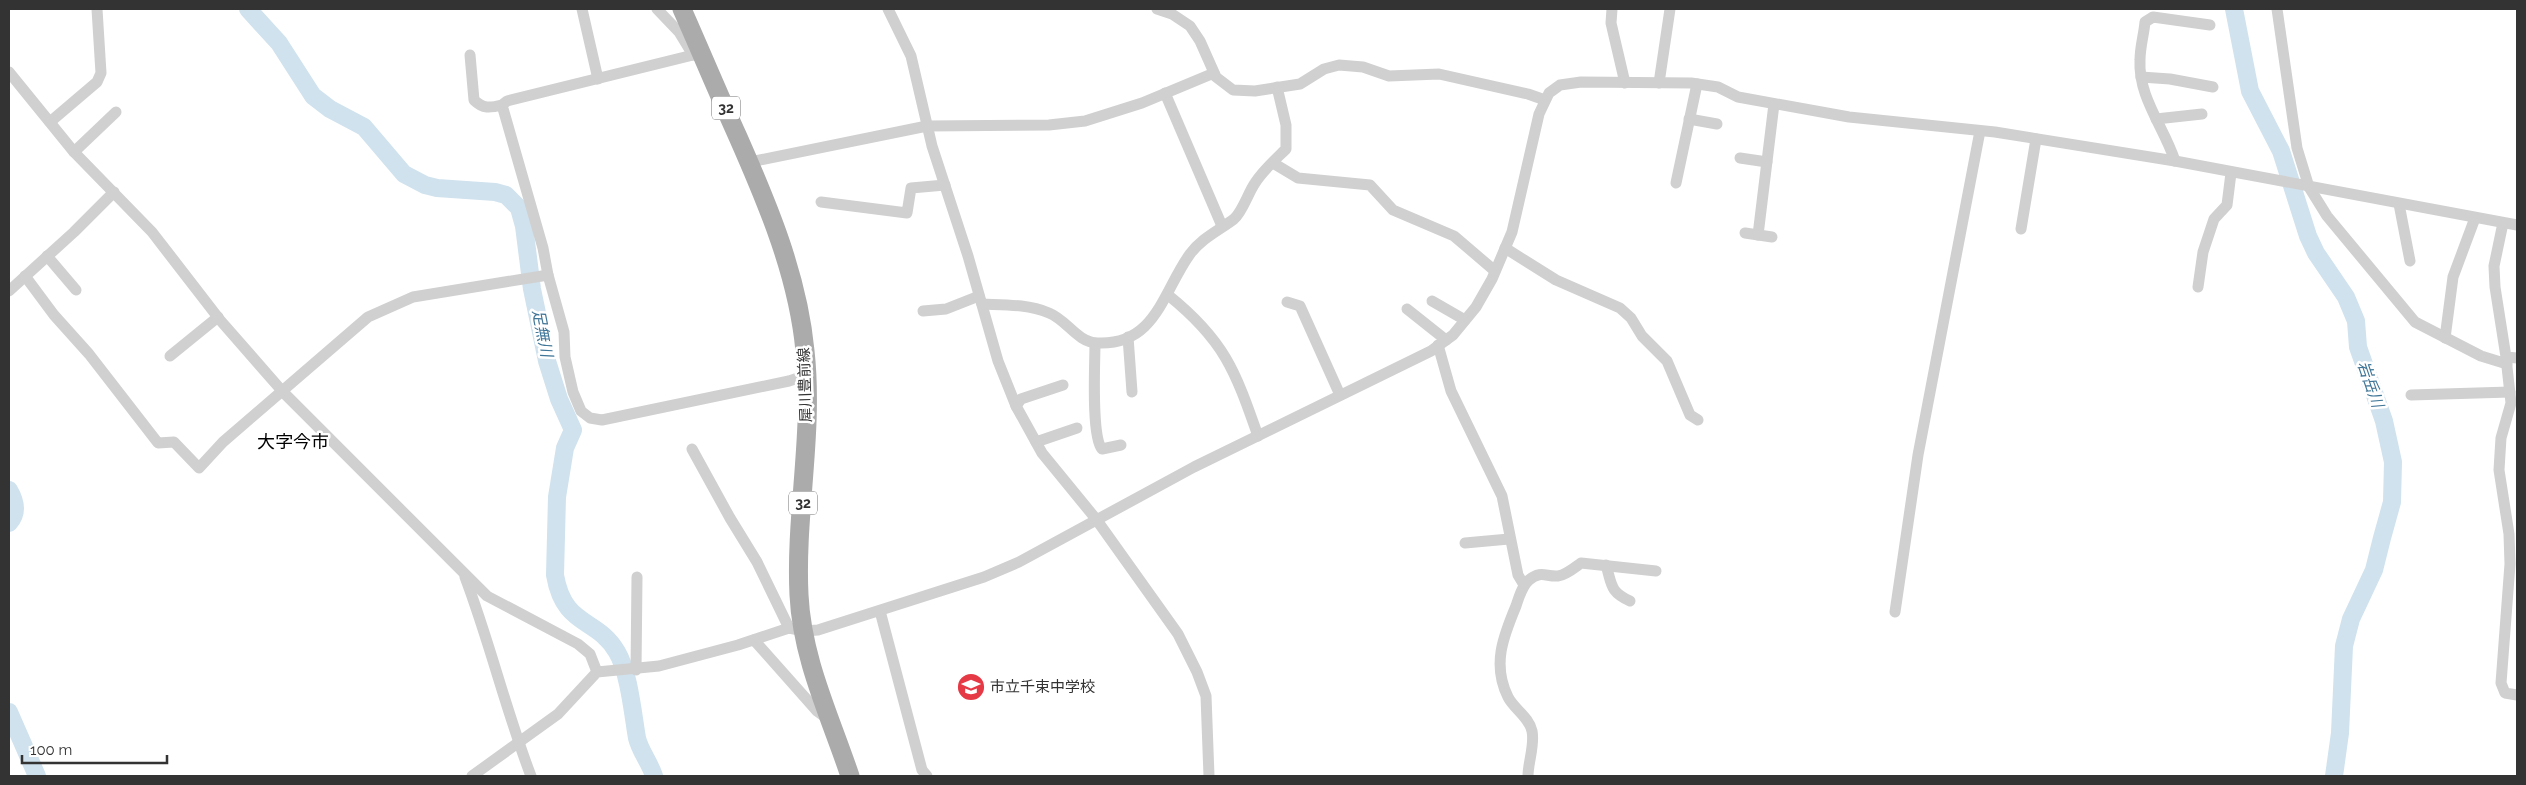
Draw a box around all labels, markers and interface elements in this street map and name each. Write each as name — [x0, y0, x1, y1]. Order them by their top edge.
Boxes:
road number: 32 — [712, 96, 740, 120]
water label: 足無川 — [529, 308, 557, 360]
street label: 犀川豊前線 — [795, 347, 815, 423]
water label: 岩岳川 — [2354, 358, 2388, 412]
district label: 大字今市 — [257, 431, 329, 452]
road number: 32 — [789, 492, 817, 514]
school or university icon: 市立千束中学校 — [956, 672, 986, 702]
place label: 市立千束中学校 — [990, 678, 1095, 696]
scale bar — [22, 732, 168, 764]
text: 100 m — [30, 741, 72, 759]

